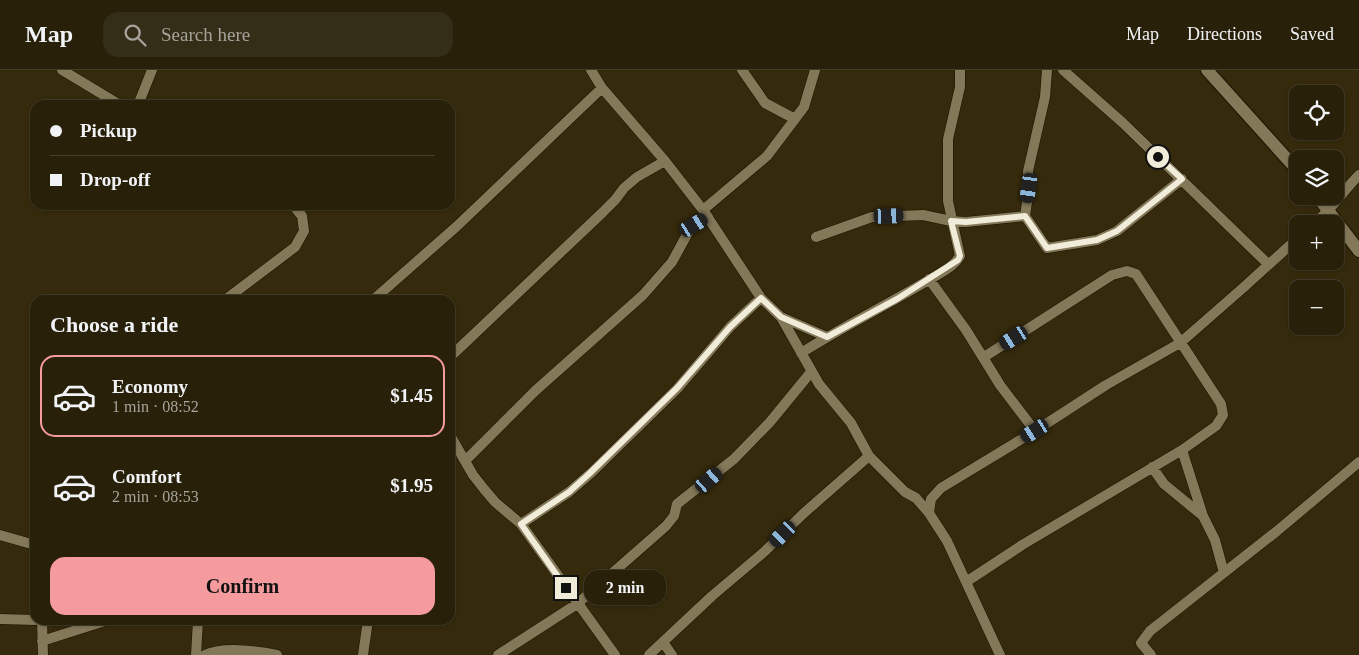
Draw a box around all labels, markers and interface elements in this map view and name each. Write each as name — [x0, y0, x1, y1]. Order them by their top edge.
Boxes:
search box — [103, 12, 453, 57]
text: Map — [25, 21, 73, 47]
icon: search — [121, 21, 149, 49]
text: Search here — [161, 24, 250, 45]
text: Map — [1126, 24, 1159, 44]
text: Directions — [1187, 24, 1262, 44]
text: Saved — [1290, 24, 1334, 44]
map controls — [1289, 85, 1344, 335]
button: locate — [1289, 85, 1344, 140]
text: Pickup — [80, 120, 137, 141]
route start — [1147, 146, 1169, 168]
button: layers — [1289, 150, 1344, 205]
text: Drop-off — [80, 169, 150, 190]
car — [1019, 172, 1038, 204]
car — [873, 208, 904, 224]
car — [677, 211, 710, 239]
button: + — [1289, 215, 1344, 270]
button: − — [1289, 280, 1344, 335]
text: Choose a ride — [50, 312, 178, 337]
car — [997, 324, 1030, 352]
icon: car — [52, 374, 97, 419]
text: Economy — [112, 376, 188, 397]
text: $1.45 — [390, 385, 433, 406]
text: 1 min · 08:52 — [112, 398, 199, 415]
car — [1018, 417, 1051, 445]
icon: car — [52, 464, 97, 509]
car — [692, 464, 725, 496]
text: Comfort — [112, 466, 182, 487]
text: $1.95 — [390, 475, 433, 496]
text: 2 min · 08:53 — [112, 488, 199, 505]
car — [767, 518, 798, 550]
button: Confirm — [50, 557, 435, 615]
callout: 2 min — [584, 570, 666, 606]
route end — [555, 577, 577, 599]
text: 2 min — [606, 579, 644, 596]

